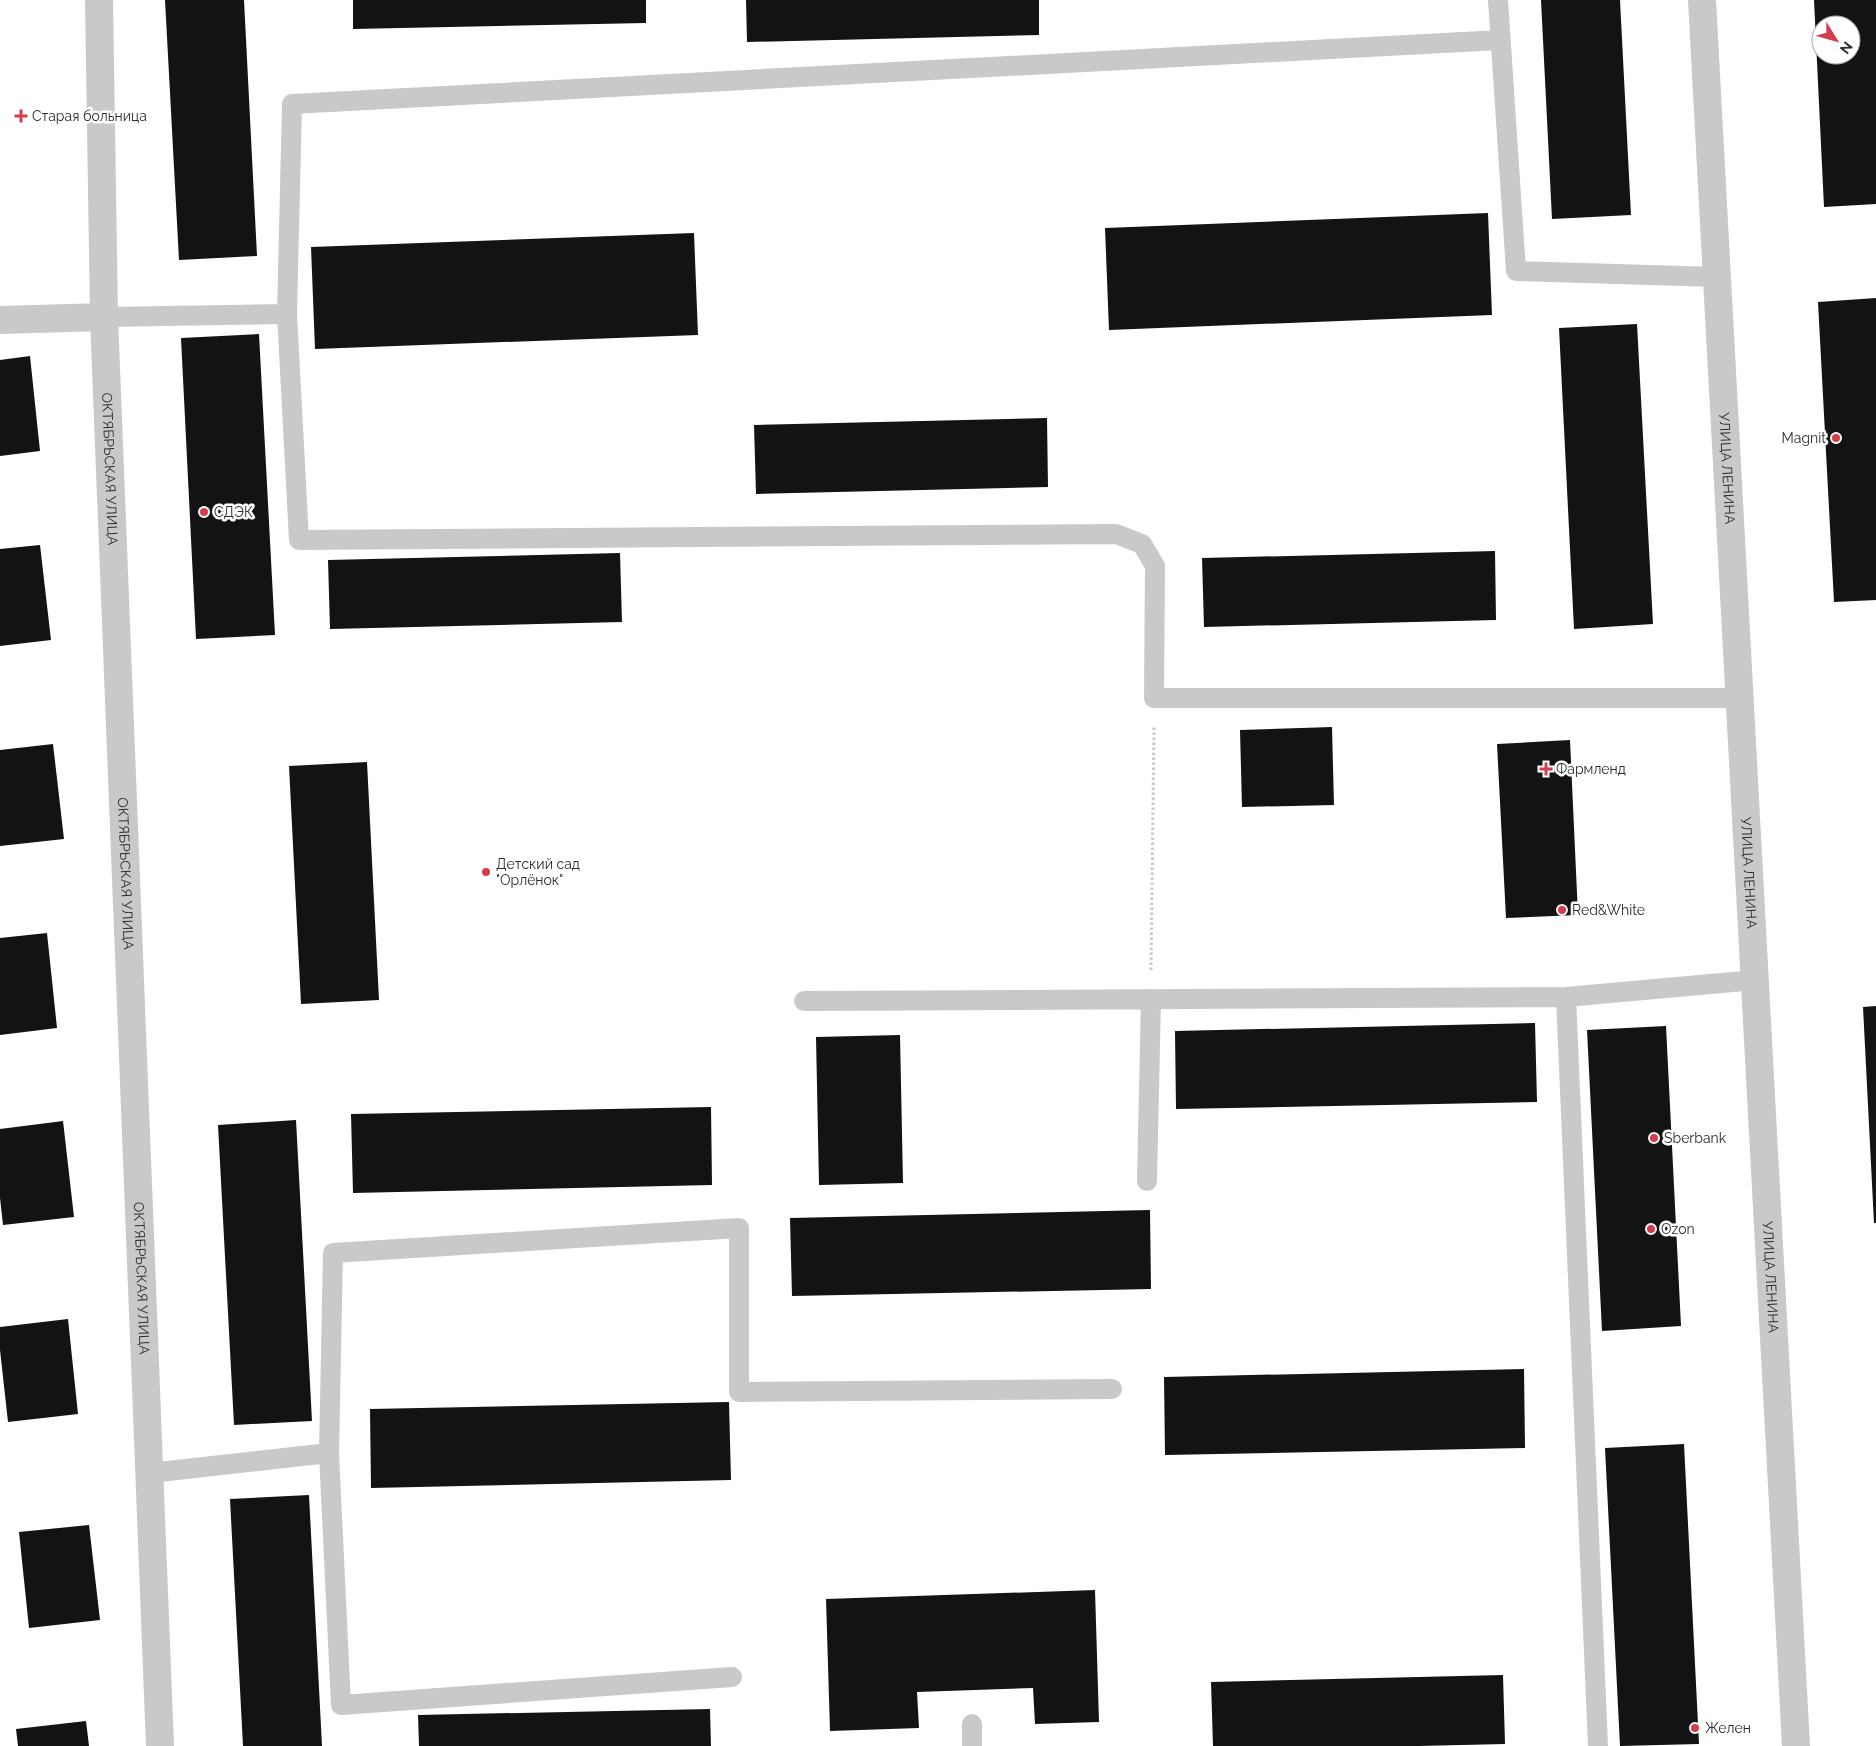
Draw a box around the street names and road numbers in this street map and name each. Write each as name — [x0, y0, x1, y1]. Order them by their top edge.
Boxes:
street label: ОКТЯБРЬСКАЯ УЛИЦА — [99, 392, 121, 546]
street label: УЛИЦА ЛЕНИНА — [1716, 412, 1738, 525]
street label: ОКТЯБРЬСКАЯ УЛИЦА — [115, 797, 137, 951]
street label: УЛИЦА ЛЕНИНА — [1738, 816, 1760, 930]
street label: ОКТЯБРЬСКАЯ УЛИЦА — [131, 1202, 153, 1355]
street label: УЛИЦА ЛЕНИНА — [1760, 1221, 1782, 1334]

